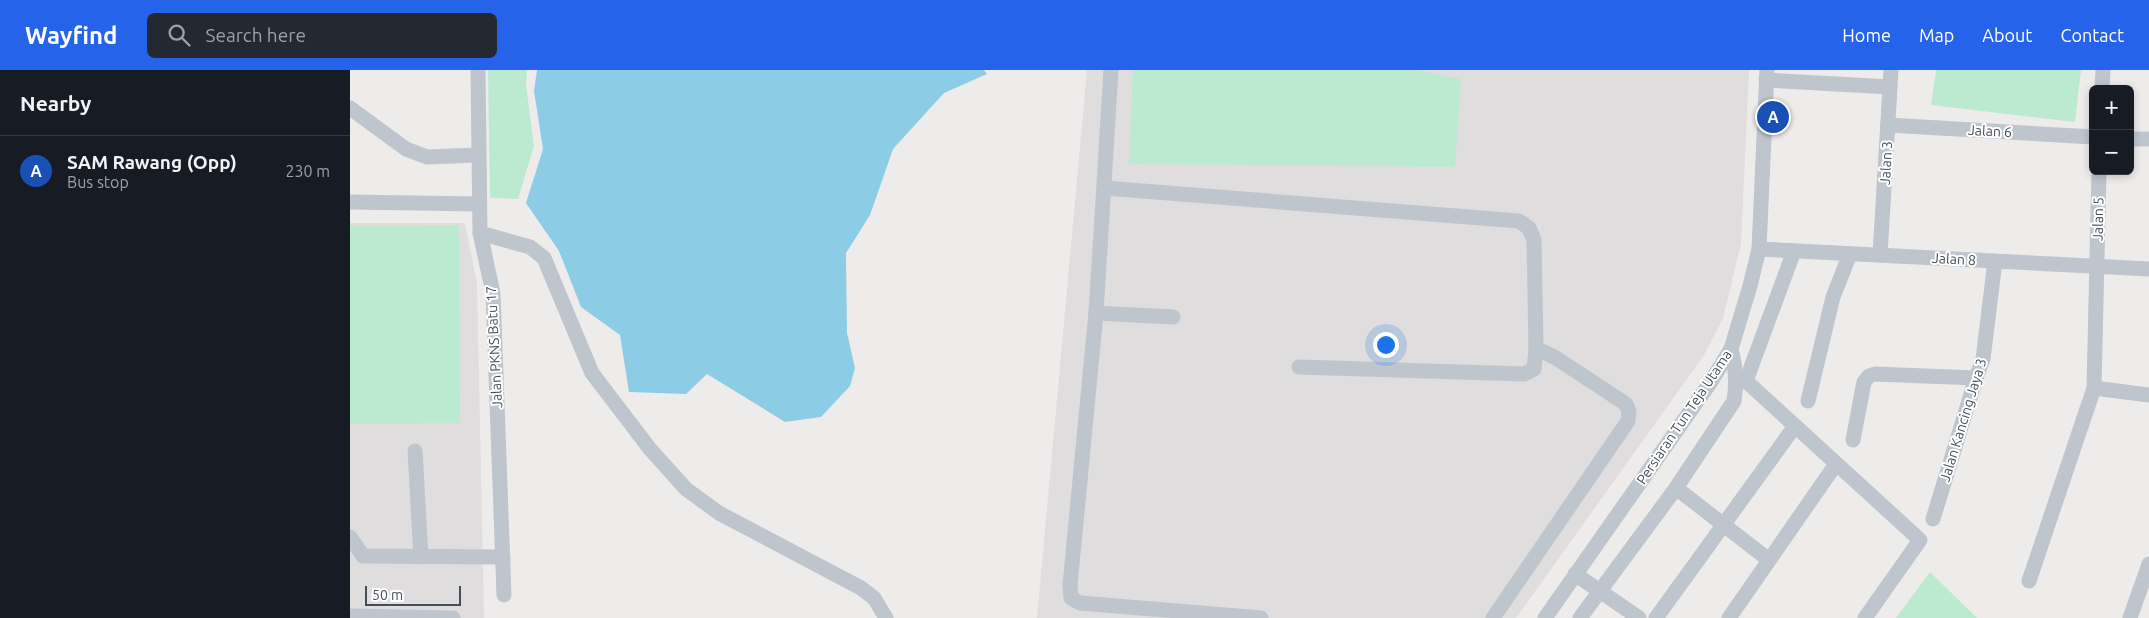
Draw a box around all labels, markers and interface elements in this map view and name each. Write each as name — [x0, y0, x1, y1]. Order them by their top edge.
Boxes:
search box — [147, 13, 497, 58]
icon: search — [165, 21, 193, 49]
text: Wayfind — [25, 22, 117, 49]
text: Search here — [205, 24, 306, 46]
text: Home — [1842, 25, 1891, 45]
text: Map — [1919, 25, 1954, 45]
text: About — [1982, 25, 2032, 45]
text: Contact — [2060, 25, 2124, 45]
map controls — [2089, 85, 2134, 175]
button: + — [2089, 85, 2134, 130]
text: Nearby — [20, 91, 91, 115]
pin: A — [1757, 98, 1789, 136]
street label: Jalan 6 — [1968, 122, 2013, 140]
button: − — [2089, 130, 2134, 175]
street label: Jalan 3 — [1877, 141, 1895, 185]
text: SAM Rawang (Opp) — [67, 151, 237, 173]
text: A — [30, 162, 42, 180]
text: 230 m — [285, 162, 330, 180]
text: Bus stop — [67, 173, 129, 191]
street label: Jalan 5 — [2090, 197, 2106, 241]
street label: Jalan 8 — [1932, 250, 1977, 268]
street label: Jalan PKNS Batu 17 — [483, 286, 505, 408]
your location — [1373, 332, 1399, 358]
street label: Persiaran Tun Teja Utama — [1633, 347, 1735, 487]
street label: Jalan Kancing Jaya 3 — [1937, 356, 1989, 484]
scale bar — [365, 583, 461, 606]
text: 50 m — [372, 587, 403, 603]

